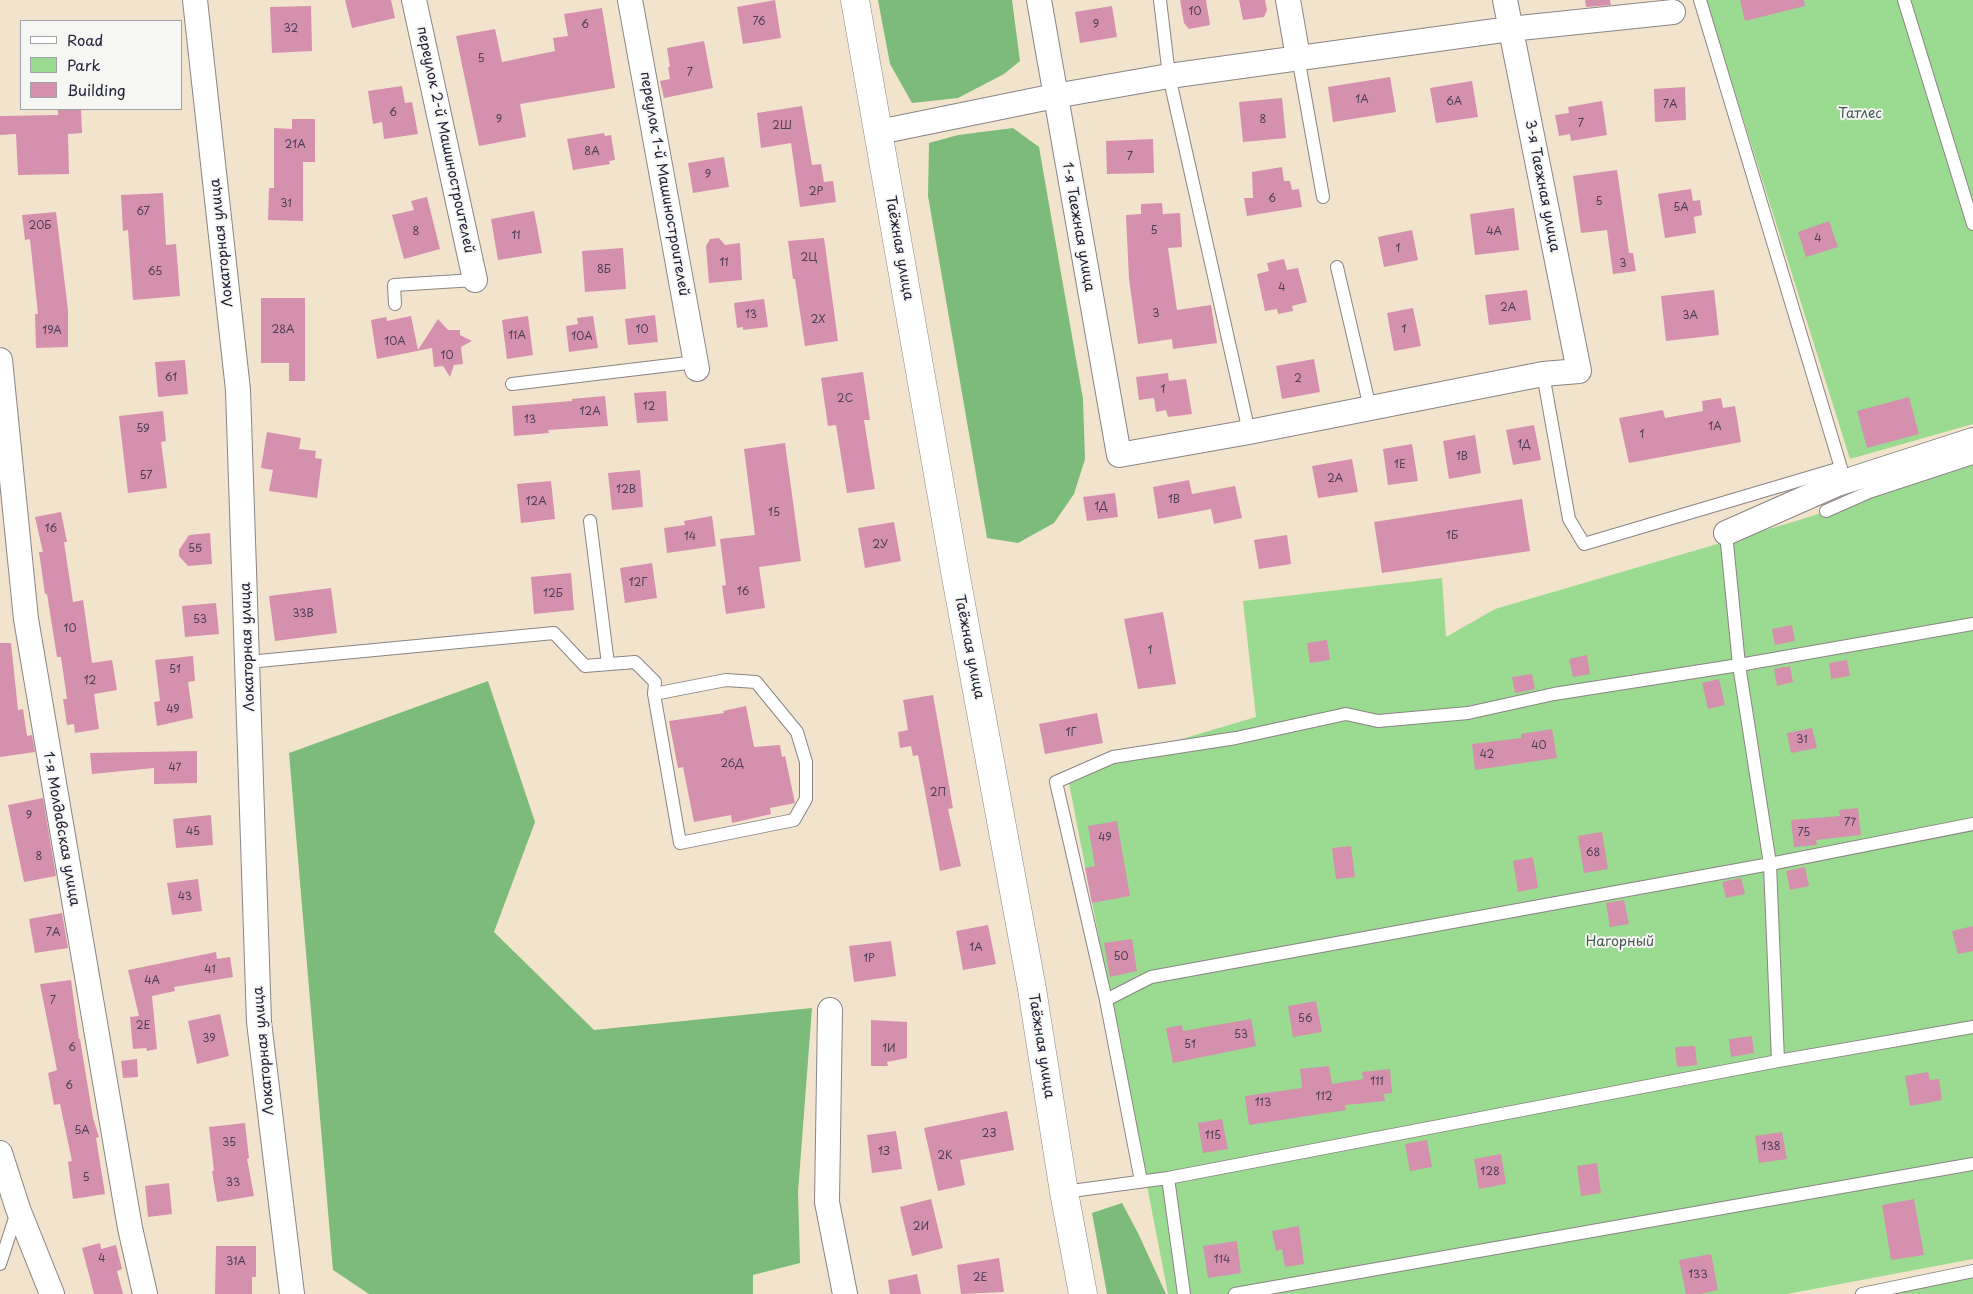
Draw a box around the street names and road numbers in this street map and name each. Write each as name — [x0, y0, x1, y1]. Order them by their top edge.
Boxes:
street label: переулок 2-й Машиностроителей — [413, 25, 477, 255]
street label: переулок 1-й Машиностроителей — [636, 70, 692, 298]
street label: 3-я Таежная улица — [1521, 119, 1563, 253]
street label: 1-я Таежная улица — [1058, 161, 1098, 293]
street label: Локаторная улица — [207, 178, 237, 308]
street label: Таёжная улица — [882, 194, 916, 302]
street label: Локаторная улица — [237, 582, 259, 712]
street label: Таёжная улица — [951, 593, 987, 701]
street label: 1-я Молдавская улица — [39, 750, 83, 908]
street label: Локаторная улица — [250, 986, 278, 1116]
street label: Таёжная улица — [1024, 992, 1058, 1100]

